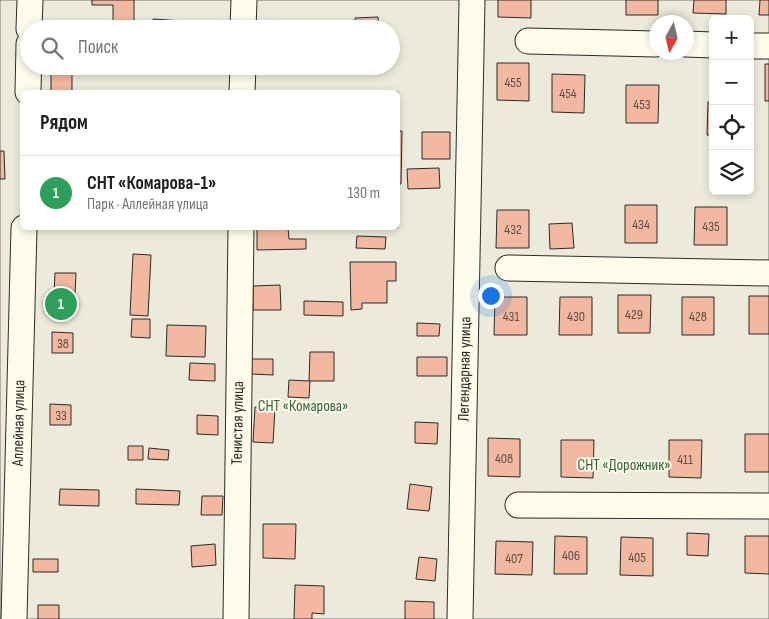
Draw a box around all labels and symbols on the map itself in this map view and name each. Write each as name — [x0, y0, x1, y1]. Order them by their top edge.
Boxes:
north arrow — [649, 15, 694, 60]
house number: 455 — [504, 74, 522, 91]
house number: 454 — [559, 85, 577, 102]
house number: 453 — [633, 96, 651, 113]
house number: 434 — [632, 216, 650, 233]
house number: 435 — [702, 218, 720, 235]
house number: 432 — [504, 221, 522, 238]
your location — [478, 283, 504, 309]
pin: 1 — [45, 285, 77, 323]
house number: 429 — [625, 306, 643, 323]
house number: 431 — [503, 308, 519, 325]
house number: 430 — [567, 308, 585, 325]
house number: 428 — [689, 308, 707, 325]
street label: Легендарная улица — [455, 316, 475, 422]
house number: 38 — [57, 335, 69, 352]
street label: Аллейная улица — [9, 380, 29, 467]
street label: Тенистая улица — [228, 381, 248, 465]
park label: СНТ «Комарова» — [258, 397, 348, 416]
house number: 33 — [55, 407, 67, 424]
house number: 408 — [495, 450, 513, 467]
house number: 411 — [677, 451, 693, 468]
park label: СНТ «Дорожник» — [577, 456, 671, 475]
house number: 406 — [562, 547, 580, 564]
house number: 405 — [628, 549, 646, 566]
house number: 407 — [505, 550, 523, 567]

